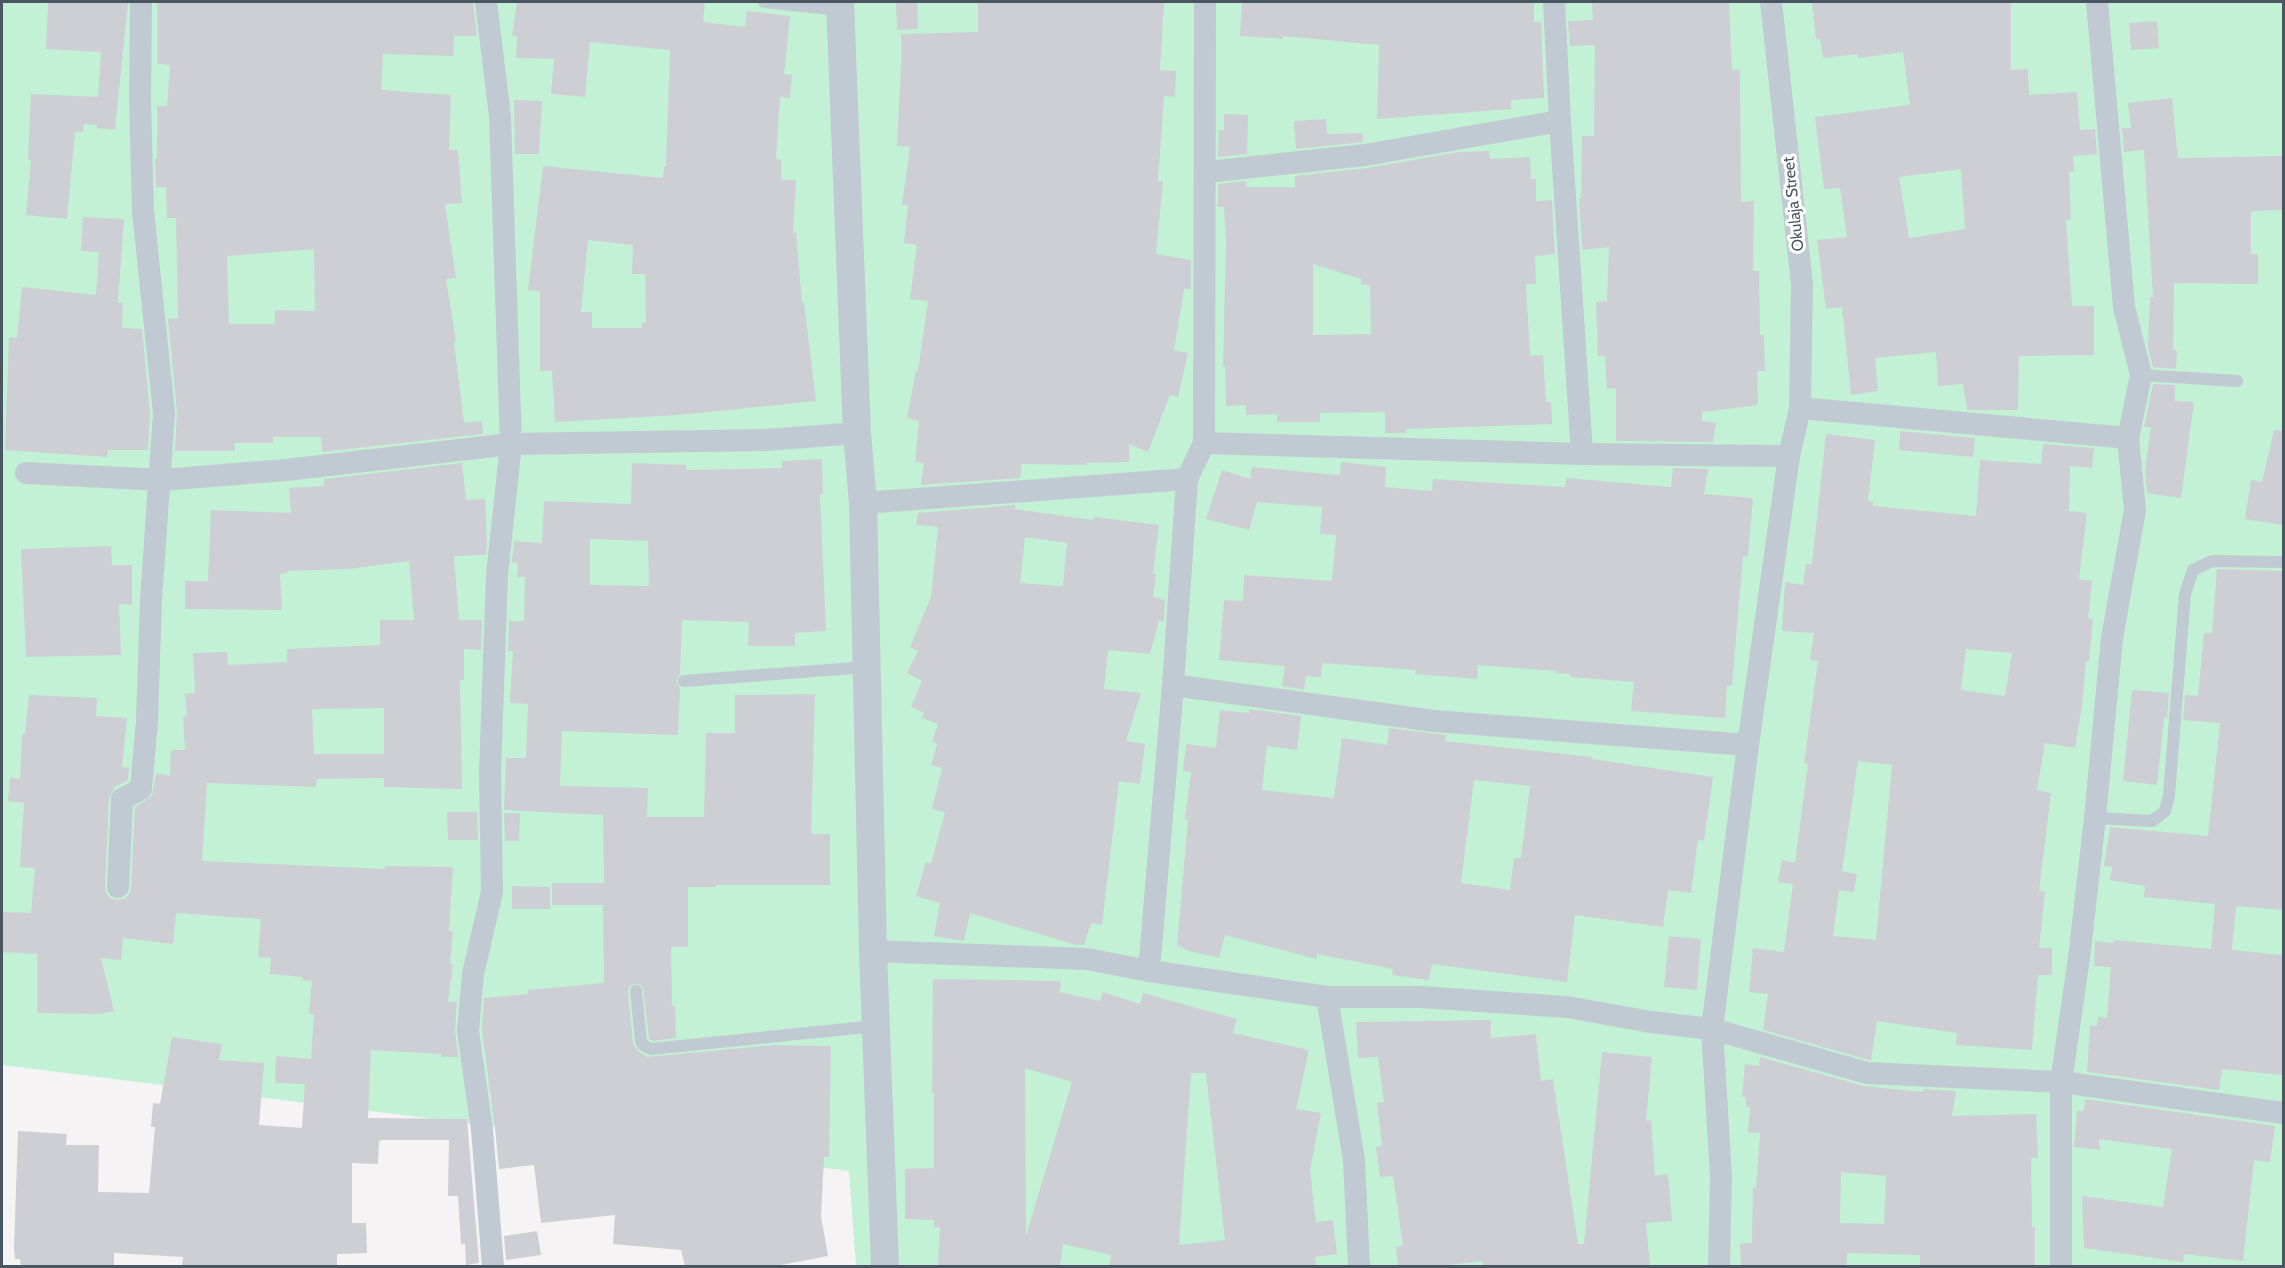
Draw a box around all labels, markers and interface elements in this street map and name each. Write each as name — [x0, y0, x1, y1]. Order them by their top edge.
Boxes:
street label: Okulaja Street — [1779, 155, 1807, 252]

